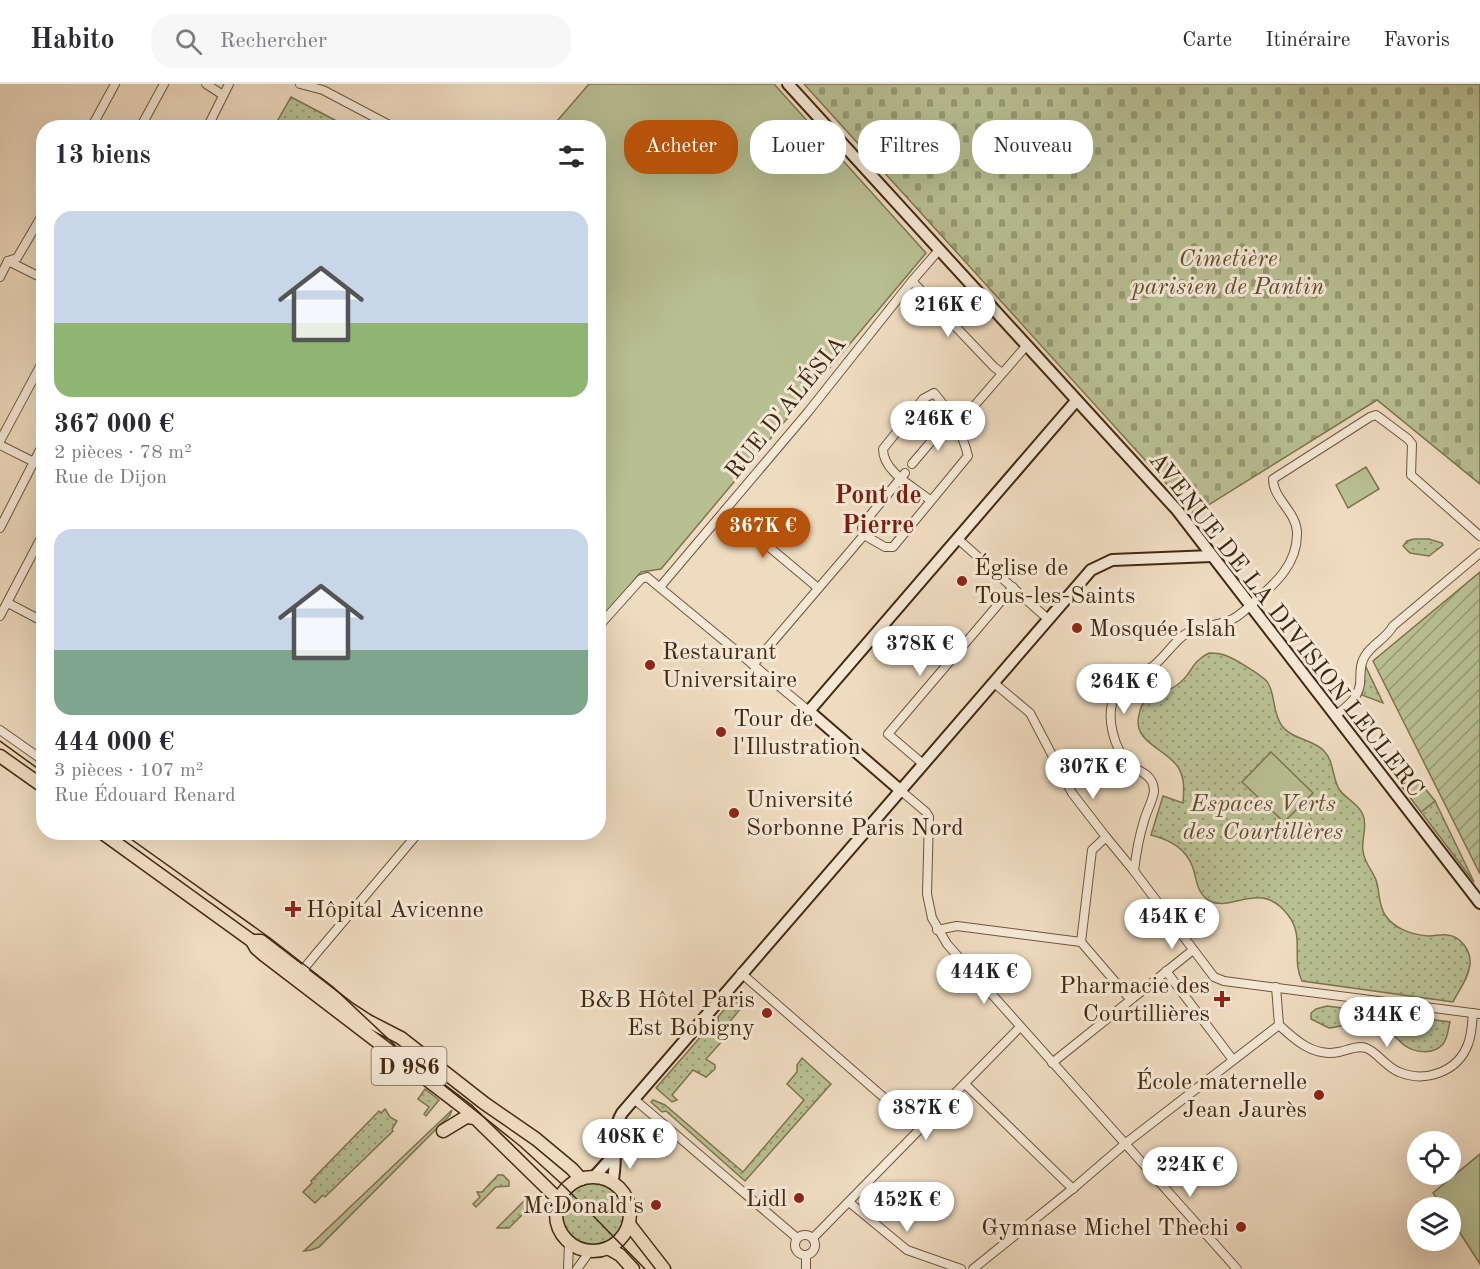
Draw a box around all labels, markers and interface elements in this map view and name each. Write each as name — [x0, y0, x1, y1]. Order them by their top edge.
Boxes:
search box — [151, 14, 571, 68]
icon: search — [172, 25, 205, 58]
text: Habito — [30, 27, 115, 55]
text: Rechercher — [220, 30, 327, 52]
text: Carte — [1182, 30, 1232, 51]
text: Itinéraire — [1265, 30, 1351, 51]
text: Favoris — [1384, 30, 1450, 51]
chip: Acheter — [624, 120, 738, 174]
chip: Louer — [750, 120, 846, 174]
chip: Filtres — [858, 120, 960, 174]
chip: Nouveau — [972, 120, 1093, 174]
icon: filters — [555, 140, 588, 173]
text: 13 biens — [54, 143, 151, 169]
park label: Cimetière parisien de Pantin — [1130, 248, 1325, 300]
icon: home — [267, 250, 375, 358]
pin: 216K € — [899, 287, 997, 338]
text: 216K € — [914, 296, 982, 316]
street label: RUE D'ALÉSIA — [719, 330, 851, 484]
pin: 246K € — [889, 401, 987, 452]
text: 246K € — [904, 410, 972, 430]
text: 367 000 € — [54, 412, 174, 438]
text: 2 pièces · 78 m² — [54, 443, 192, 463]
street label: AVENUE DE LA DIVISION LECLERC — [1144, 448, 1427, 802]
text: Rue de Dijon — [54, 468, 167, 488]
district label: Pont de Pierre — [834, 483, 922, 539]
pin: 367K € — [714, 508, 812, 559]
text: 367K € — [729, 517, 797, 537]
place label: Église de Tous-les-Saints — [974, 553, 1135, 609]
icon: home — [267, 568, 375, 676]
marker: Église de Tous-les-Saints — [955, 574, 969, 588]
place label: Mosquée Islah — [1089, 618, 1236, 642]
marker: Mosquée Islah — [1070, 621, 1084, 635]
pin: 378K € — [871, 626, 969, 677]
text: 378K € — [886, 635, 954, 655]
place label: Restaurant Universitaire — [662, 641, 797, 693]
marker: Restaurant Universitaire — [643, 658, 657, 672]
pin: 264K € — [1075, 664, 1173, 715]
text: 264K € — [1090, 673, 1158, 693]
place label: Tour de l'Illustration — [733, 708, 861, 760]
marker: Tour de l'Illustration — [714, 725, 728, 739]
text: 444 000 € — [54, 730, 174, 756]
pin: 307K € — [1044, 749, 1142, 800]
text: 307K € — [1059, 758, 1127, 778]
text: 3 pièces · 107 m² — [54, 761, 203, 781]
text: Rue Édouard Renard — [54, 786, 236, 806]
place label: Université Sorbonne Paris Nord — [746, 789, 964, 841]
park label: Espaces Verts des Courtillères — [1183, 793, 1343, 845]
marker: Université Sorbonne Paris Nord — [727, 806, 741, 820]
place label: Hôpital Avicenne — [306, 899, 484, 923]
pin: 454K € — [1123, 899, 1221, 950]
marker: Hôpital Avicenne — [284, 900, 302, 918]
text: 454K € — [1138, 908, 1206, 928]
pin: 444K € — [935, 954, 1033, 1005]
text: 444K € — [950, 963, 1018, 983]
place label: Pharmacie des Courtillières — [1059, 975, 1210, 1027]
place label: B&B Hôtel Paris Est Bobigny — [579, 989, 755, 1041]
marker: Pharmacie des Courtillières — [1215, 992, 1229, 1006]
pin: 344K € — [1338, 997, 1436, 1048]
marker: B&B Hôtel Paris Est Bobigny — [760, 1006, 774, 1020]
text: 344K € — [1353, 1006, 1421, 1026]
road number: D 986 — [372, 1047, 446, 1085]
place label: École maternelle Jean Jaurès — [1136, 1067, 1307, 1123]
marker: École maternelle Jean Jaurès — [1312, 1088, 1326, 1102]
pin: 387K € — [877, 1090, 975, 1141]
text: 387K € — [892, 1099, 960, 1119]
pin: 408K € — [581, 1119, 679, 1170]
text: 408K € — [596, 1128, 664, 1148]
map controls — [1407, 1131, 1461, 1251]
button: locate — [1407, 1131, 1461, 1185]
pin: 224K € — [1141, 1147, 1239, 1198]
text: 224K € — [1156, 1156, 1224, 1176]
pin: 452K € — [858, 1182, 956, 1233]
place label: Lidl — [745, 1188, 787, 1212]
marker: Lidl — [792, 1191, 806, 1205]
text: 452K € — [873, 1191, 941, 1211]
place label: McDonald's — [523, 1195, 644, 1219]
button: layers — [1407, 1197, 1461, 1251]
marker: McDonald's — [649, 1198, 663, 1212]
place label: Gymnase Michel Thechi — [981, 1217, 1229, 1241]
marker: Gymnase Michel Thechi — [1234, 1220, 1248, 1234]

